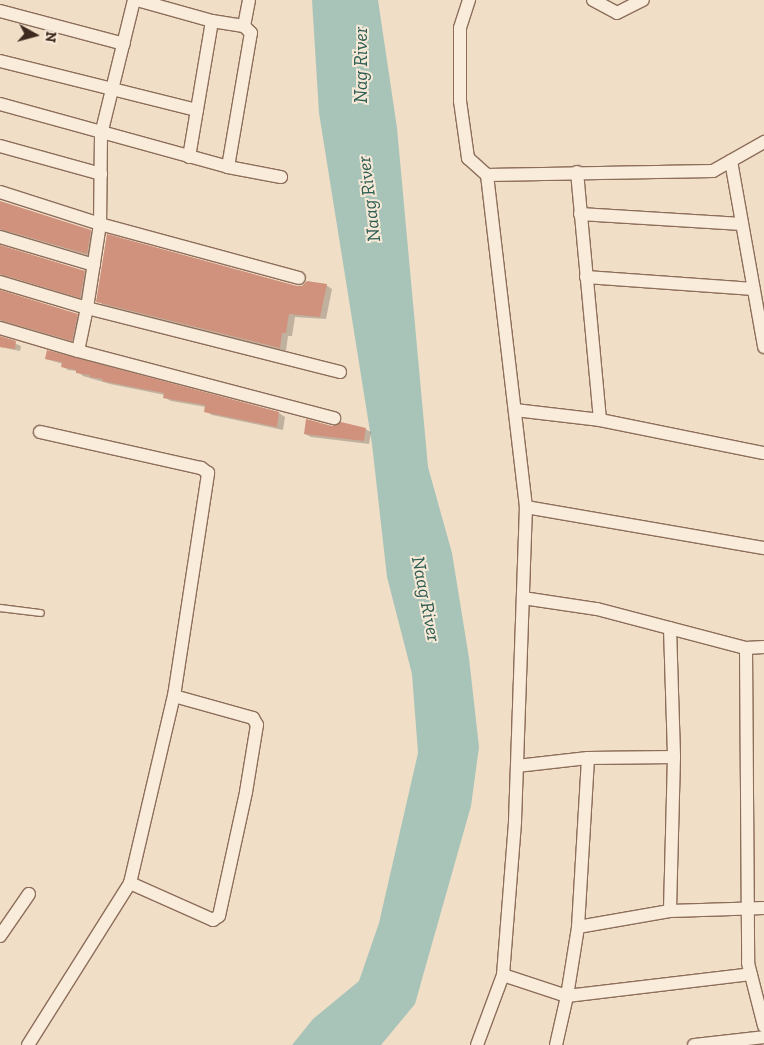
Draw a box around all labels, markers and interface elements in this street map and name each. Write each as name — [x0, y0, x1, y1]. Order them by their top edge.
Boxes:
north arrow — [10, 10, 60, 60]
water label: Nag River — [350, 27, 372, 103]
text: N — [41, 31, 59, 43]
water label: Naag River — [352, 155, 386, 243]
water label: Naag River — [407, 555, 445, 643]

